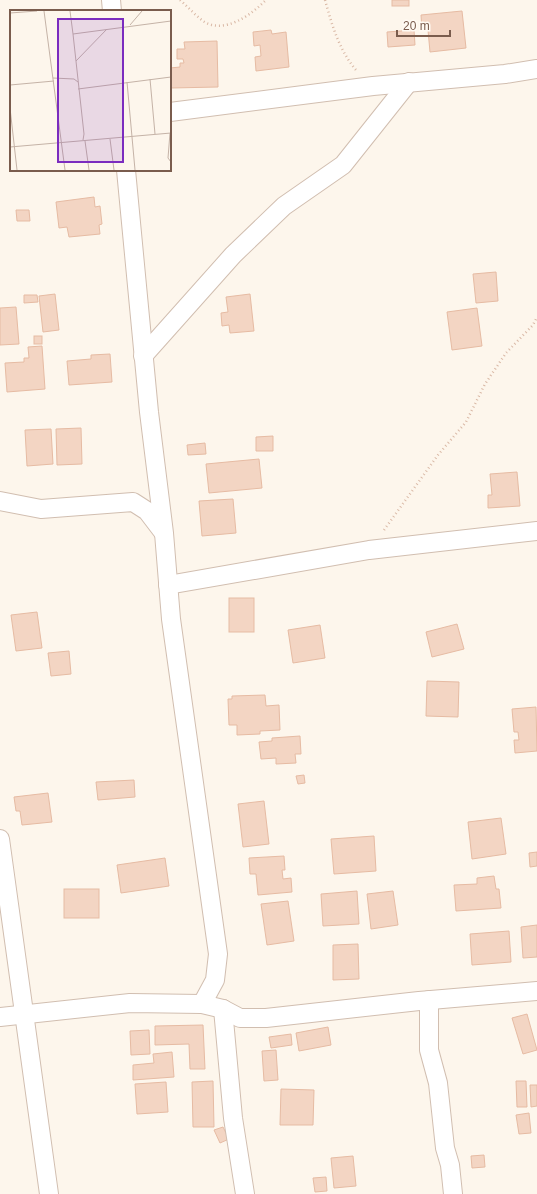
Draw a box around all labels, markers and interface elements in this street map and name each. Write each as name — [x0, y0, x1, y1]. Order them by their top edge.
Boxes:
inset map — [10, 10, 171, 171]
scale bar — [397, 12, 450, 38]
text: 20 m — [403, 19, 430, 33]

